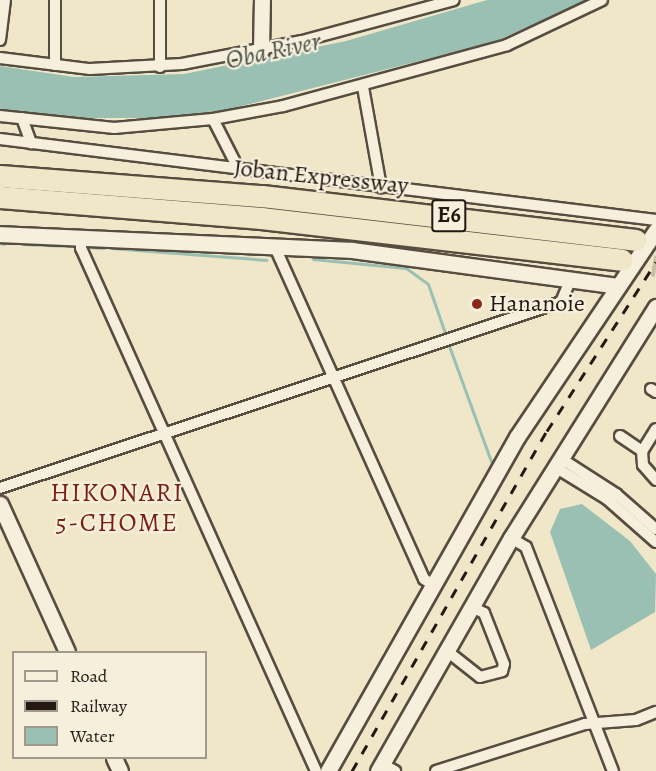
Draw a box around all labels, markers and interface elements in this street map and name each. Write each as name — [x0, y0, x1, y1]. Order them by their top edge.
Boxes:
water label: Oba River — [223, 26, 323, 76]
street label: Joban Expressway — [232, 154, 410, 200]
road number: E6 — [431, 197, 467, 235]
place label: Hananoie — [489, 290, 585, 318]
marker: Hananoie — [470, 297, 484, 311]
district label: HIKONARI 5-CHOME — [50, 477, 184, 538]
legend — [12, 651, 207, 759]
text: Road — [70, 664, 107, 688]
text: Railway — [70, 694, 127, 718]
text: Water — [70, 724, 115, 748]

